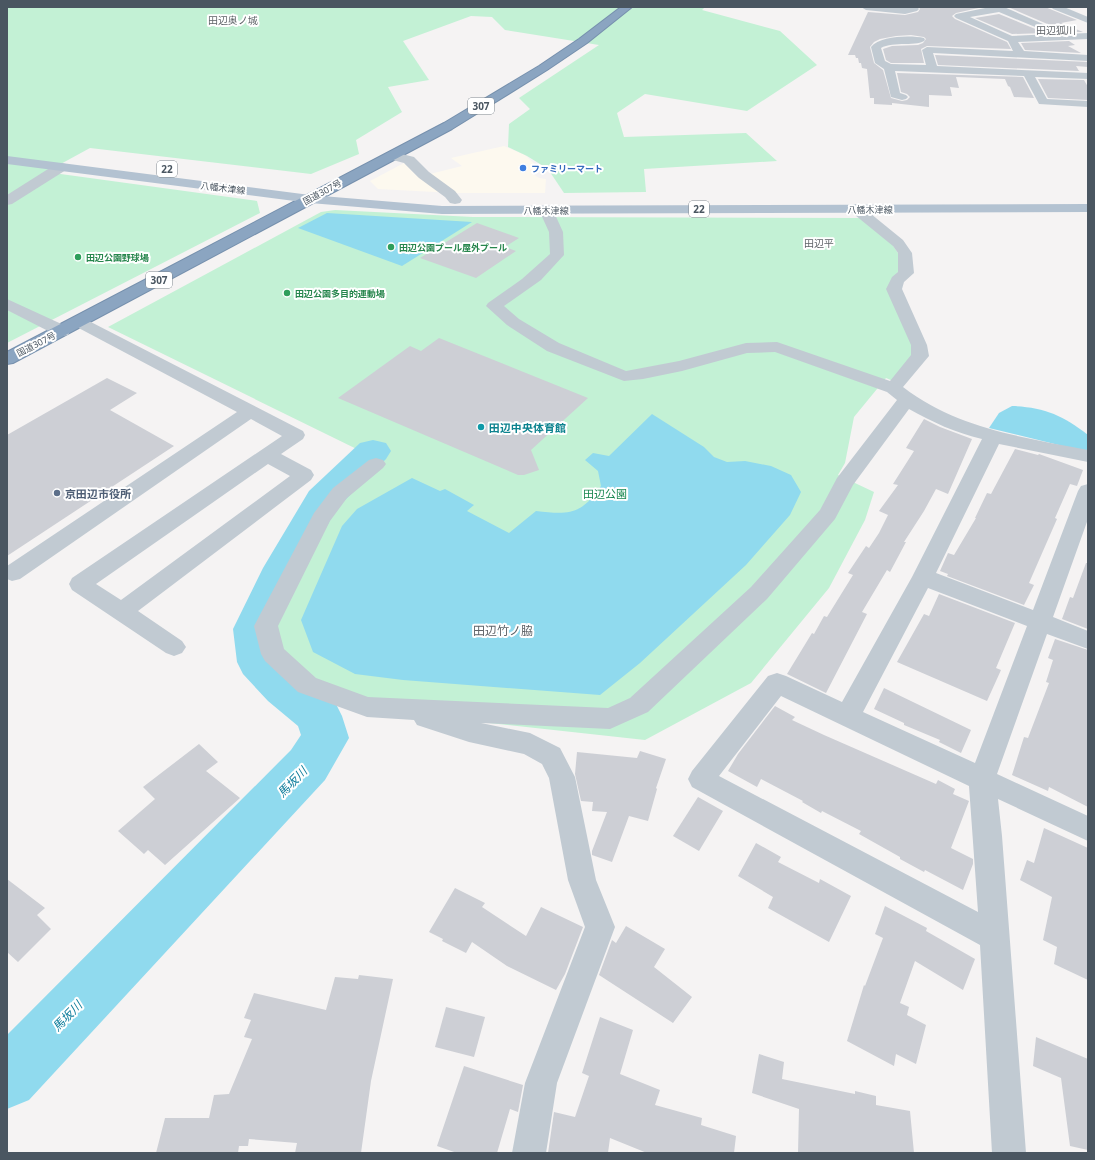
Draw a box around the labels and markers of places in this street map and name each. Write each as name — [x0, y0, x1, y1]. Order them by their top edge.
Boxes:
place label: ファミリーマート — [531, 162, 603, 175]
marker: ファミリーマート — [518, 163, 528, 173]
place label: 田辺公園プール屋外プール — [399, 241, 507, 254]
marker: 田辺公園プール屋外プール — [386, 242, 396, 252]
place label: 田辺公園野球場 — [86, 251, 149, 264]
marker: 田辺公園野球場 — [73, 252, 83, 262]
place label: 田辺公園多目的運動場 — [295, 287, 385, 300]
marker: 田辺公園多目的運動場 — [282, 288, 292, 298]
place label: 田辺中央体育館 — [489, 420, 566, 435]
marker: 田辺中央体育館 — [476, 422, 486, 432]
place label: 京田辺市役所 — [65, 486, 131, 501]
marker: 京田辺市役所 — [52, 488, 62, 498]

